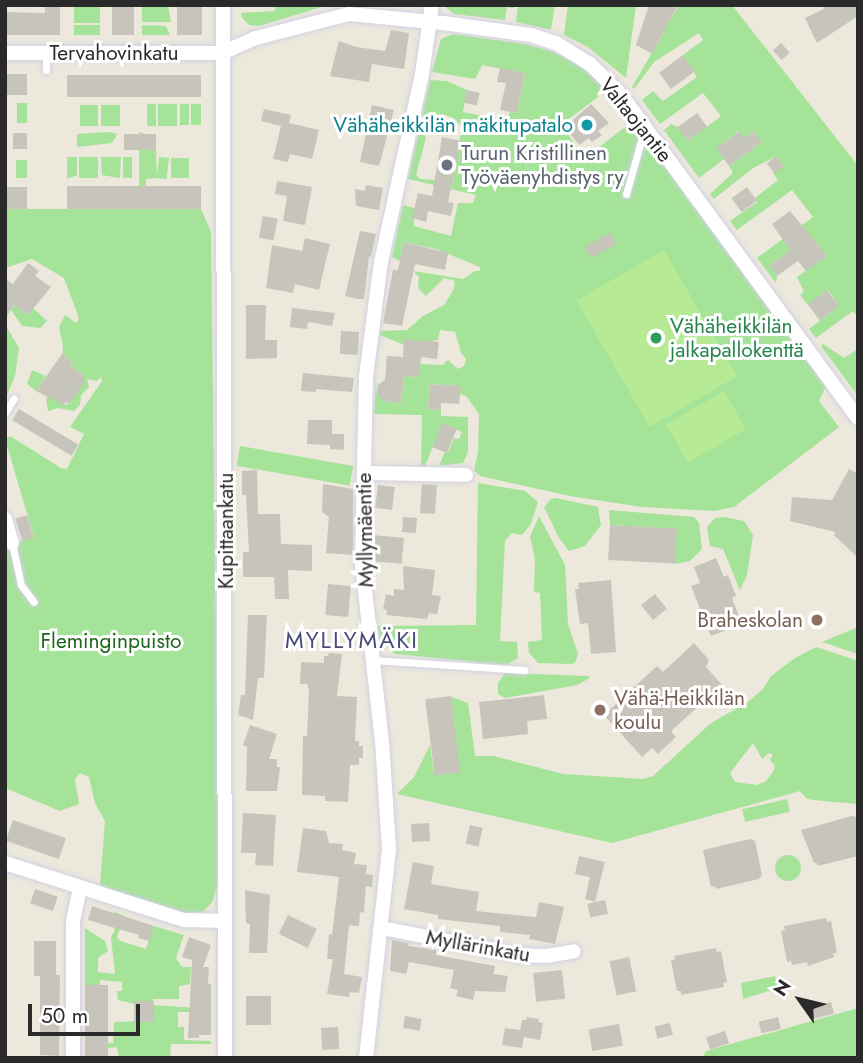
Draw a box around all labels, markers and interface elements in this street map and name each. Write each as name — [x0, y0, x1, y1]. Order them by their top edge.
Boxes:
street label: Tervahovinkatu — [50, 40, 178, 66]
street label: Valtaojantie — [594, 73, 678, 167]
place label: Vähäheikkilän mäkitupatalo — [333, 112, 573, 138]
marker: Vähäheikkilän mäkitupatalo — [579, 117, 595, 133]
place label: Turun Kristillinen Työväenyhdistys ry — [461, 140, 624, 190]
marker: Turun Kristillinen Työväenyhdistys ry — [439, 157, 455, 173]
place label: Vähäheikkilän jalkapallokenttä — [670, 313, 804, 363]
marker: Vähäheikkilän jalkapallokenttä — [648, 330, 664, 346]
street label: Myllymäentie — [351, 472, 379, 588]
street label: Kupittaankatu — [213, 473, 239, 589]
place label: Braheskolan — [697, 607, 803, 633]
marker: Braheskolan — [809, 612, 825, 628]
district label: MYLLYMÄKI — [286, 626, 418, 654]
park label: Fleminginpuisto — [41, 628, 181, 654]
place label: Vähä-Heikkilän koulu — [614, 685, 745, 735]
marker: Vähä-Heikkilän koulu — [592, 702, 608, 718]
street label: Myllärinkatu — [424, 924, 532, 968]
north arrow — [765, 965, 835, 1035]
text: N — [767, 974, 798, 1002]
scale bar — [32, 990, 144, 1034]
text: 50 m — [41, 1001, 88, 1031]

